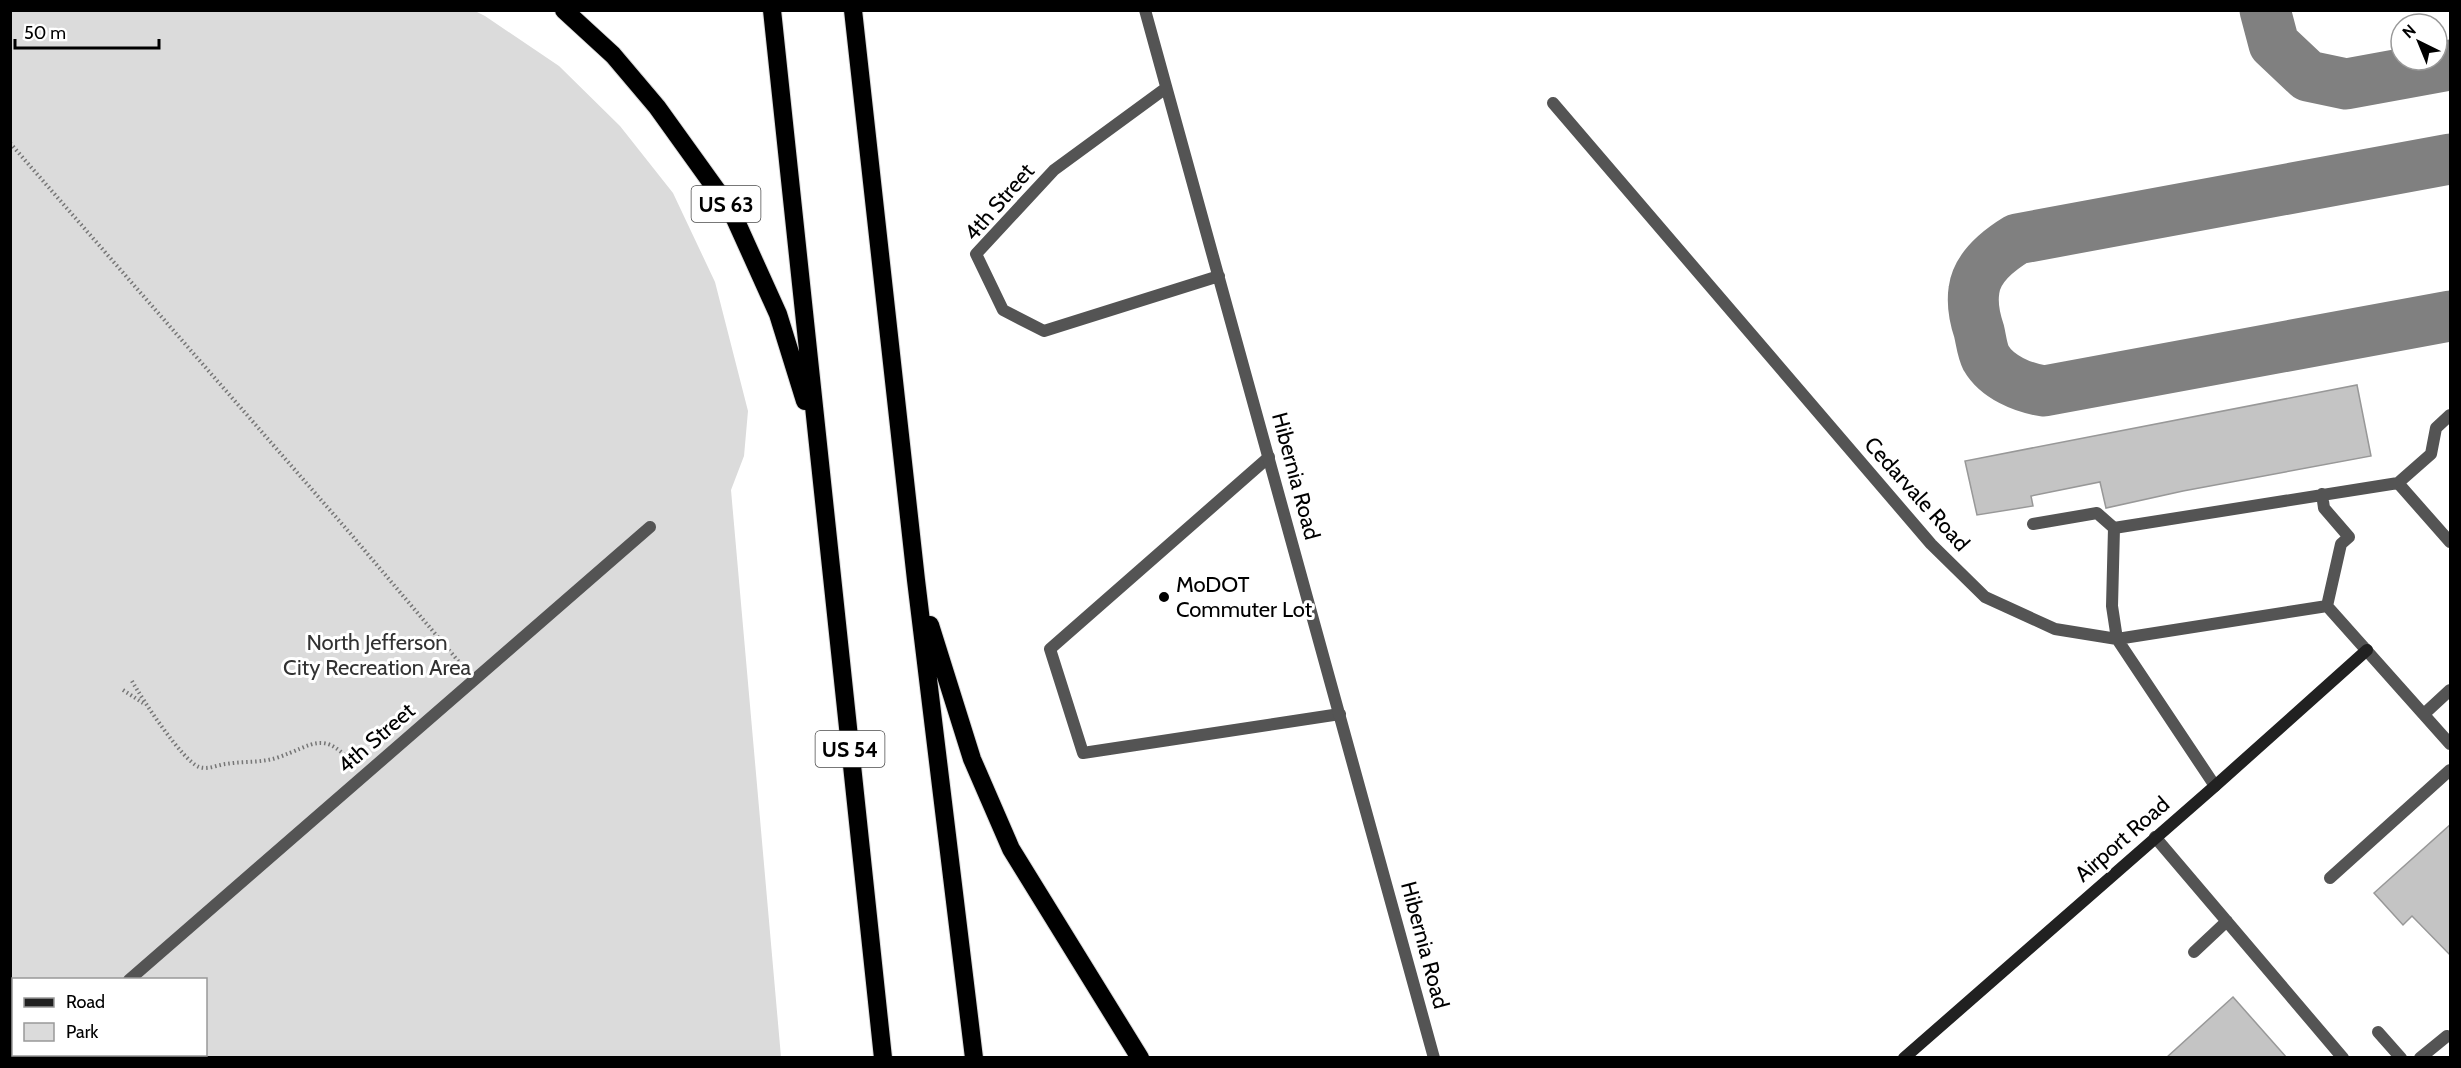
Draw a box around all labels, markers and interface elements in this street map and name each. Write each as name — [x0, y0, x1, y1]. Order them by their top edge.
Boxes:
scale bar — [15, 12, 159, 50]
north arrow — [2389, 12, 2449, 72]
text: N — [2398, 21, 2420, 42]
text: 50 m — [24, 22, 66, 44]
street label: 4th Street — [958, 157, 1040, 246]
road number: US 63 — [692, 186, 760, 222]
street label: Hibernia Road — [1266, 409, 1326, 543]
street label: Cedarvale Road — [1859, 431, 1975, 557]
place label: MoDOT Commuter Lot — [1176, 571, 1313, 623]
marker: MoDOT Commuter Lot — [1157, 590, 1171, 604]
park label: North Jefferson City Recreation Area — [283, 629, 472, 681]
street label: 4th Street — [332, 697, 421, 779]
road number: US 54 — [816, 731, 884, 767]
street label: Airport Road — [2069, 791, 2175, 887]
street label: Hibernia Road — [1395, 878, 1455, 1012]
legend — [12, 978, 207, 1056]
text: Road — [66, 991, 105, 1013]
text: Park — [66, 1021, 99, 1043]

